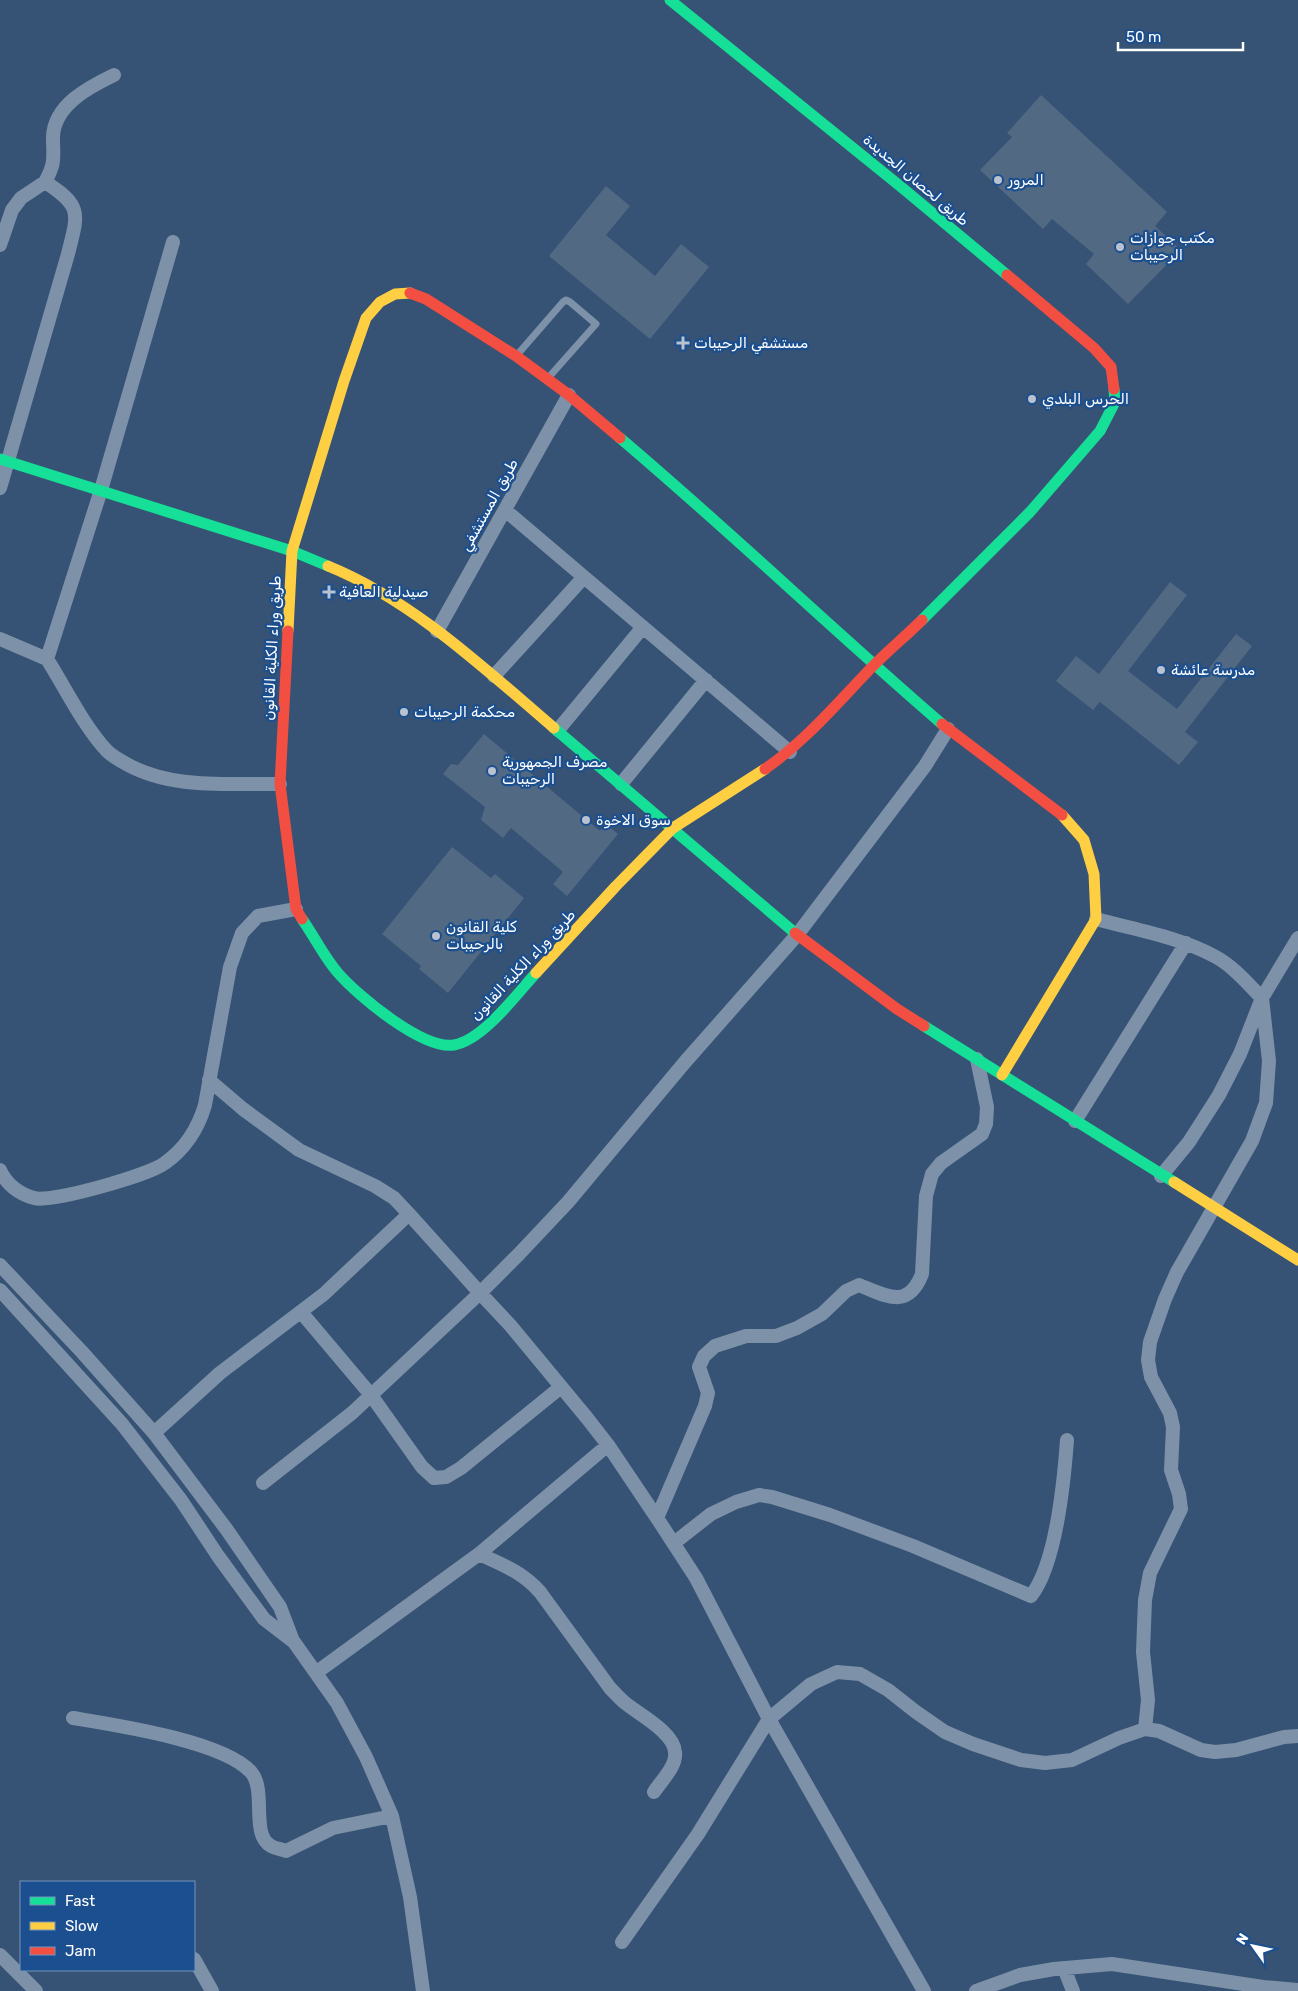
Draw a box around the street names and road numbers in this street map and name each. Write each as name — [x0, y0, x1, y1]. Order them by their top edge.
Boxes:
street label: طريق لحصان الجديدة — [859, 130, 973, 230]
street label: طريق المستشفي — [456, 456, 524, 556]
street label: طريق وراء الكلية القانون — [259, 575, 286, 721]
street label: طريق وراء الكلية القانون — [467, 906, 580, 1025]

